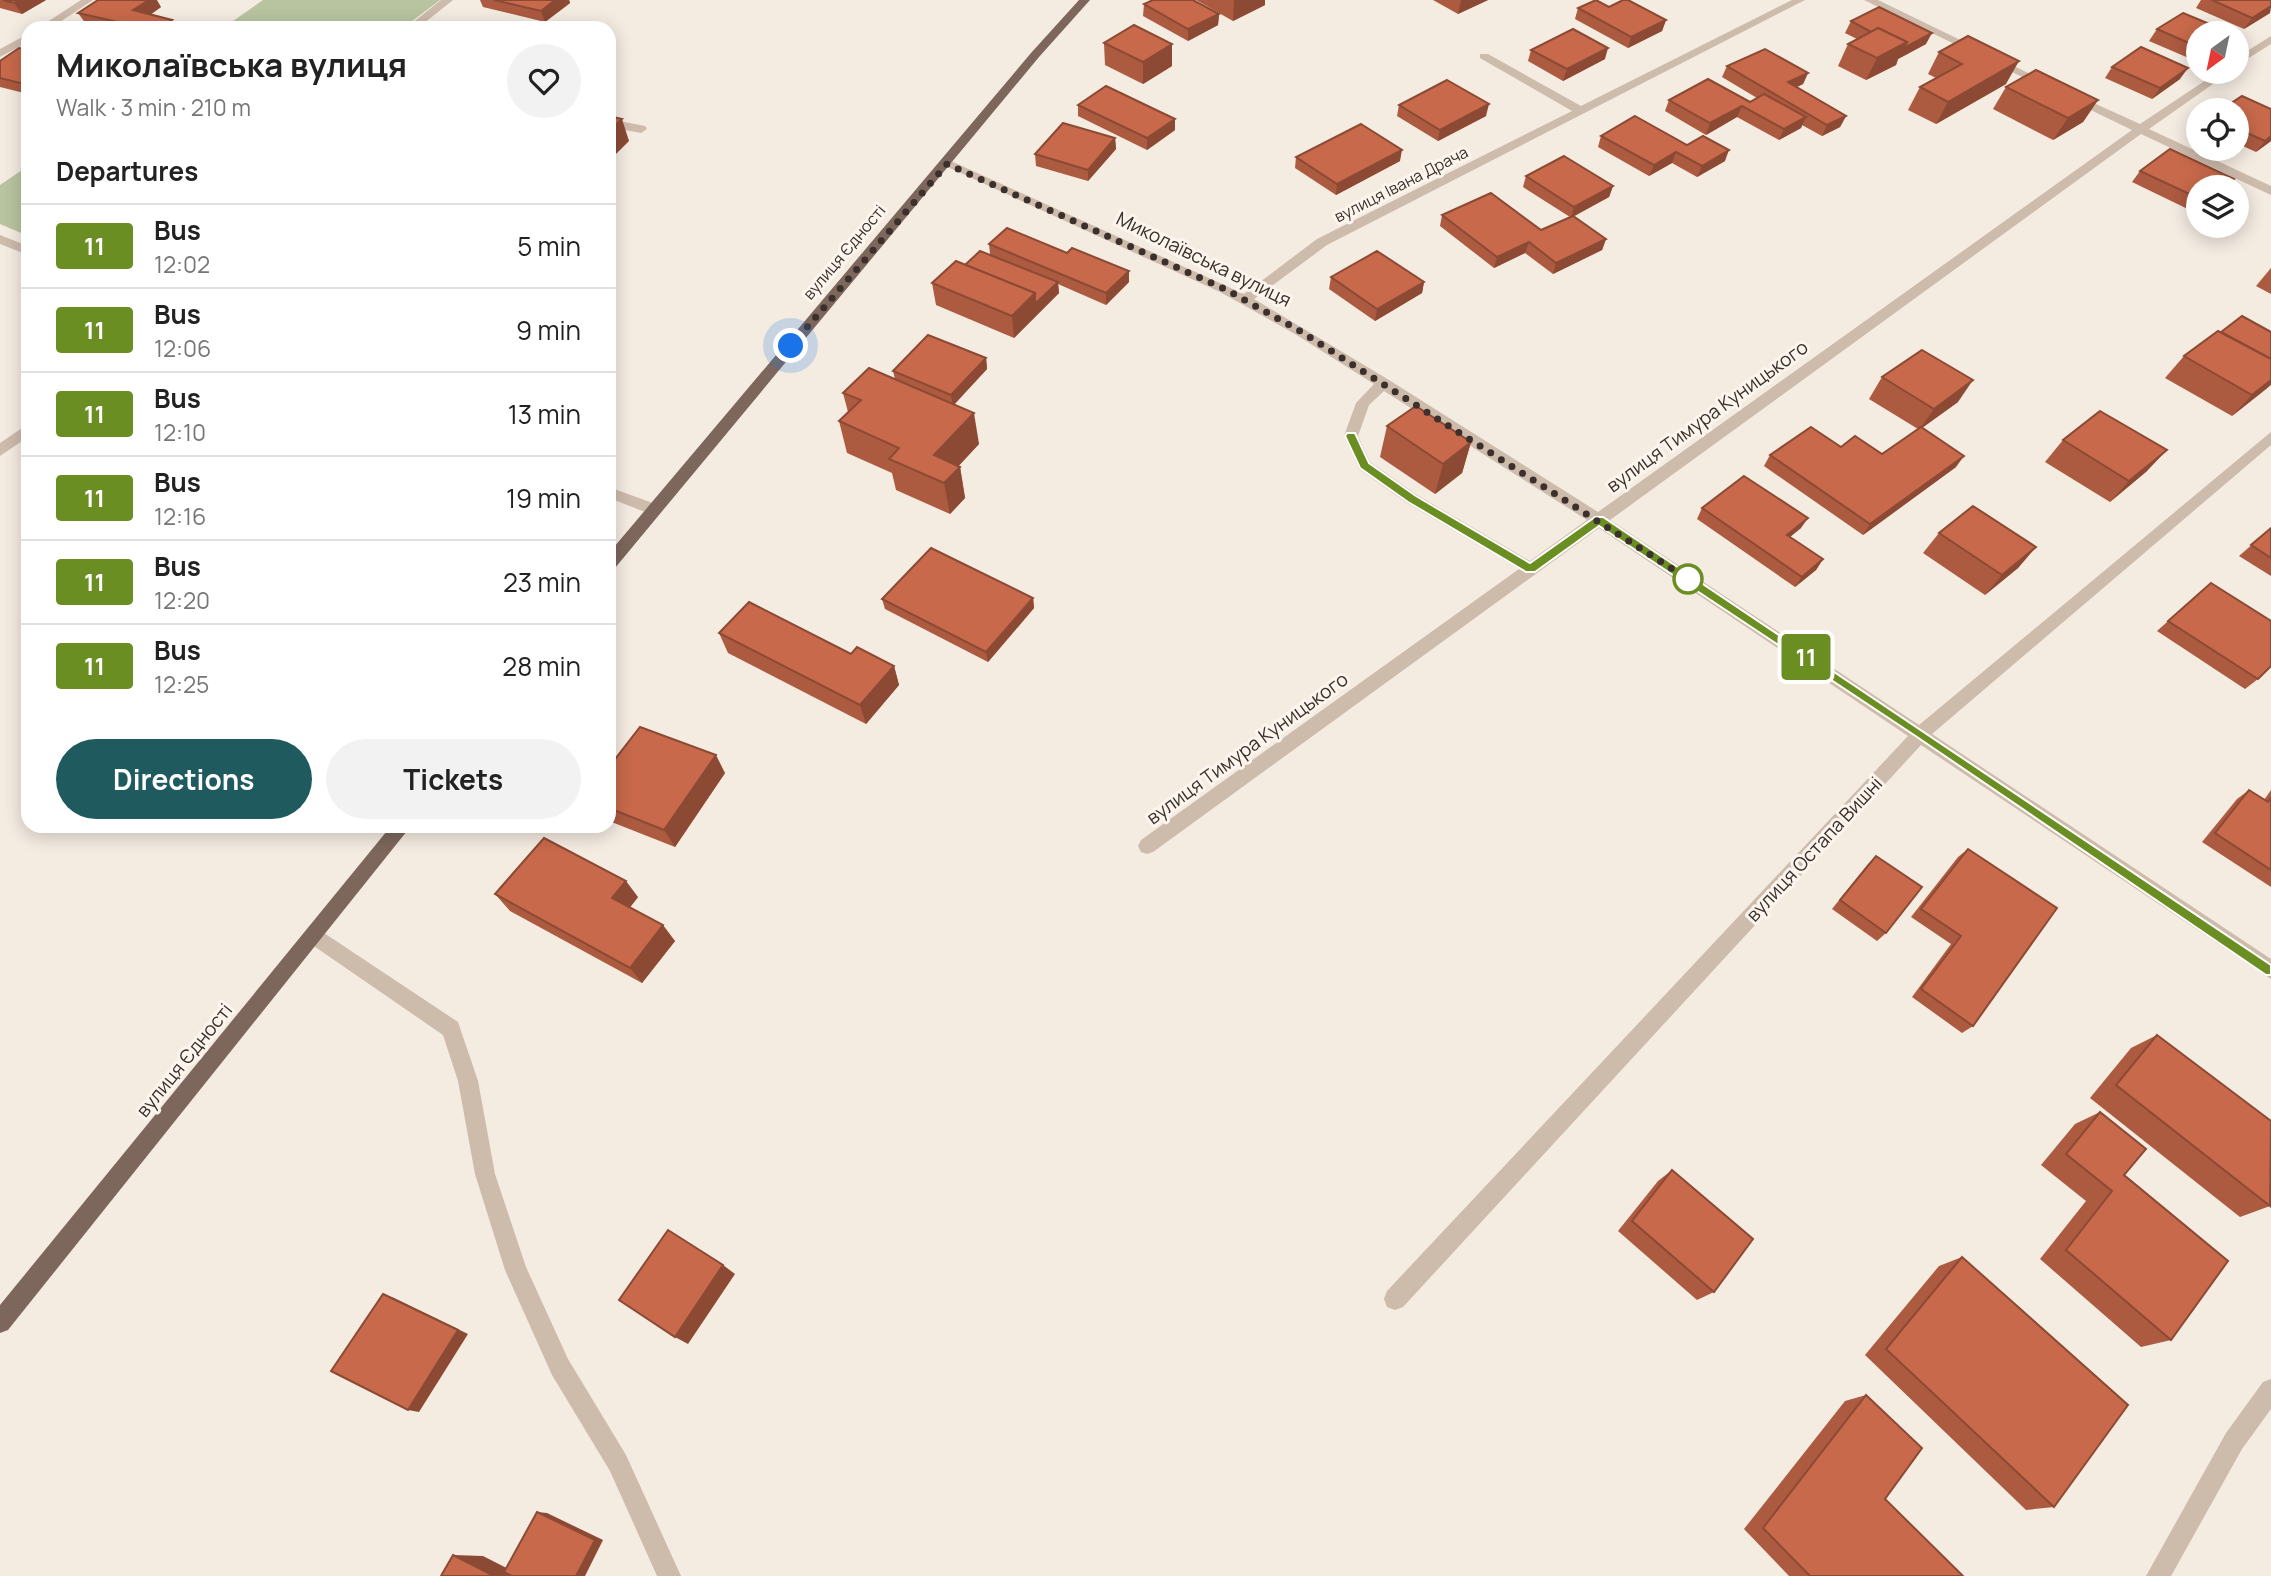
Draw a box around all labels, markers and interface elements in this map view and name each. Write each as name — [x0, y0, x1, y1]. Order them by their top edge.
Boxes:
north arrow — [2186, 21, 2249, 84]
map controls — [2186, 21, 2249, 238]
text: Миколаївська вулиця — [56, 42, 407, 87]
button: heart — [507, 44, 581, 118]
text: Walk · 3 min · 210 m — [56, 91, 251, 123]
button: locate — [2186, 98, 2249, 161]
street label: вулиця Івана Драча — [1330, 141, 1472, 227]
text: Departures — [56, 153, 198, 189]
button: layers — [2186, 175, 2249, 238]
street label: вулиця Єдності — [798, 200, 890, 304]
street label: Миколаївська вулиця — [1112, 205, 1296, 313]
text: Bus — [154, 212, 201, 248]
text: 5 min — [517, 228, 581, 264]
text: 11 — [84, 229, 105, 262]
text: 12:02 — [154, 248, 210, 280]
text: Bus — [154, 296, 201, 332]
text: 9 min — [516, 312, 581, 348]
text: 11 — [84, 313, 105, 346]
your location — [773, 328, 808, 363]
text: 12:06 — [154, 332, 211, 364]
street label: вулиця Тимура Куницького — [1601, 334, 1813, 498]
text: Bus — [154, 380, 201, 416]
text: 13 min — [508, 396, 581, 432]
text: 11 — [84, 397, 105, 430]
text: 12:10 — [154, 416, 206, 448]
text: Bus — [154, 464, 201, 500]
text: 19 min — [506, 480, 581, 516]
text: 11 — [84, 481, 105, 514]
text: 12:16 — [154, 500, 206, 532]
text: Bus — [154, 548, 201, 584]
text: 23 min — [503, 564, 581, 600]
unlabelled marker — [1673, 564, 1703, 594]
text: 11 — [84, 565, 105, 598]
text: 12:20 — [154, 584, 210, 616]
text: Bus — [154, 632, 201, 668]
line badge: 11 — [1774, 634, 1838, 680]
text: 11 — [1795, 640, 1817, 673]
text: 28 min — [502, 648, 581, 684]
text: 11 — [84, 649, 105, 682]
street label: вулиця Тимура Куницького — [1141, 666, 1353, 830]
text: 12:25 — [154, 668, 209, 700]
button: Directions — [56, 739, 312, 819]
button: Tickets — [326, 739, 581, 819]
street label: вулиця Остапа Вишні — [1740, 771, 1888, 927]
street label: вулиця Єдності — [130, 998, 238, 1122]

